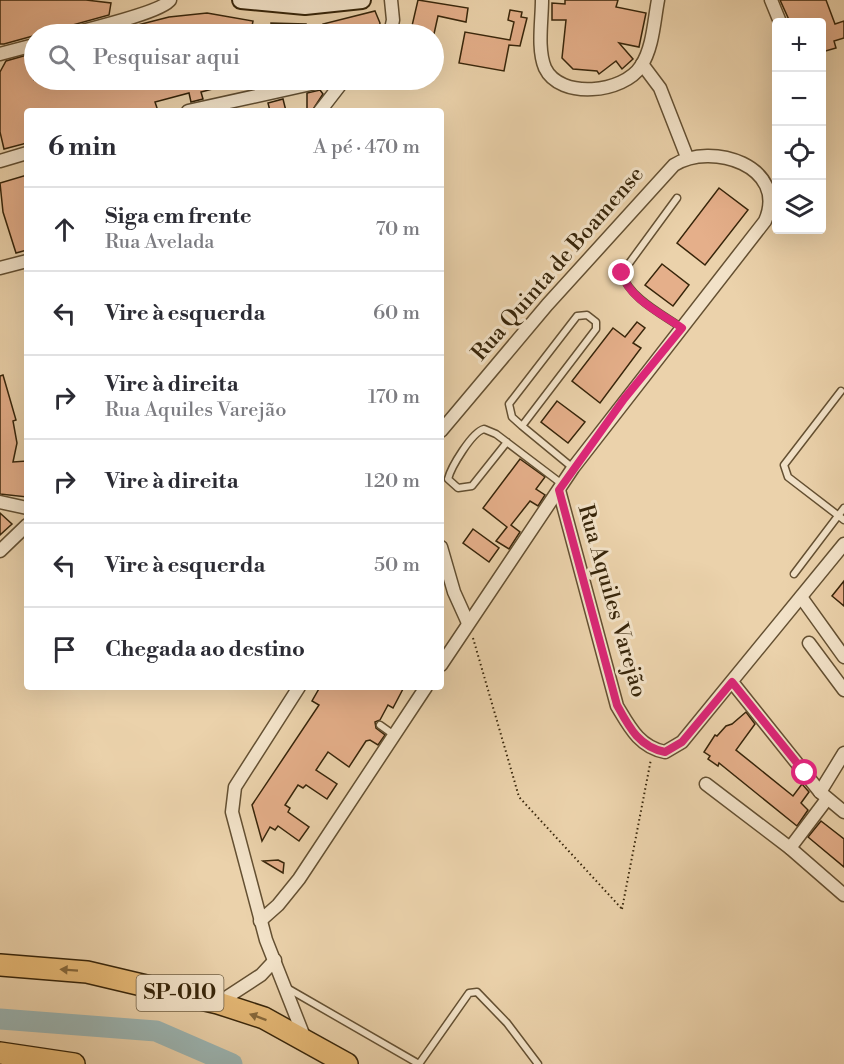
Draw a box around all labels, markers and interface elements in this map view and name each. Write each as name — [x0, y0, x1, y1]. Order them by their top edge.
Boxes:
map controls — [772, 18, 826, 234]
button: + — [772, 18, 826, 72]
search box — [24, 24, 444, 90]
icon: search — [45, 41, 78, 74]
text: Pesquisar aqui — [93, 44, 240, 71]
button: − — [772, 72, 826, 126]
button: locate — [772, 126, 826, 180]
text: 6 min — [48, 131, 116, 163]
text: A pé · 470 m — [313, 135, 420, 160]
street label: Rua Quinta de Boamense — [466, 161, 650, 367]
button: layers — [772, 180, 826, 234]
text: Siga em frente — [105, 203, 252, 230]
icon: ahead — [48, 213, 81, 246]
text: 70 m — [376, 217, 420, 242]
text: Rua Avelada — [105, 230, 214, 255]
route end — [608, 259, 634, 285]
icon: left — [48, 297, 81, 330]
text: Vire à esquerda — [105, 300, 265, 327]
text: 60 m — [373, 301, 420, 326]
text: Vire à direita — [105, 371, 239, 398]
icon: right — [48, 381, 81, 414]
text: 170 m — [368, 385, 420, 410]
text: Rua Aquiles Varejão — [105, 398, 286, 423]
icon: right — [48, 465, 81, 498]
text: Vire à direita — [105, 468, 239, 495]
text: 120 m — [365, 469, 420, 494]
street label: Rua Aquiles Varejão — [572, 501, 652, 701]
icon: left — [48, 549, 81, 582]
text: Vire à esquerda — [105, 552, 265, 579]
text: 50 m — [374, 553, 420, 578]
icon: arrive — [48, 633, 81, 666]
text: Chegada ao destino — [105, 636, 305, 663]
route start — [791, 759, 817, 785]
one-way arrow — [60, 966, 79, 975]
road number: SP-010 — [136, 975, 224, 1011]
one-way arrow — [249, 1011, 267, 1021]

